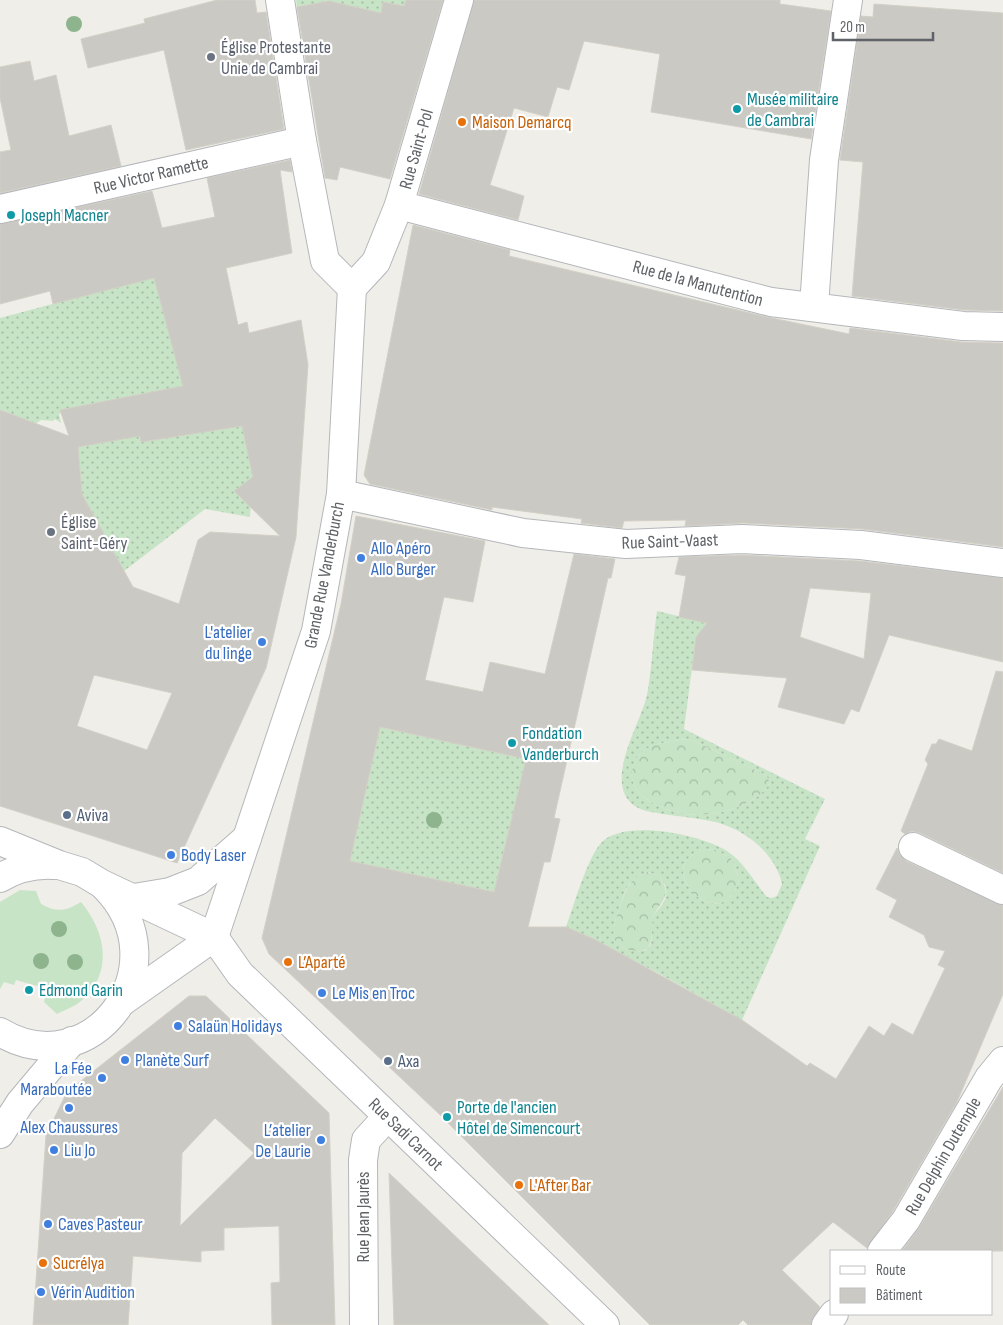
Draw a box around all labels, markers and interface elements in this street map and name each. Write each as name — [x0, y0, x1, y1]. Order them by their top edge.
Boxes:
scale bar — [833, 10, 933, 42]
text: 20 m — [840, 18, 865, 37]
place label: Église Protestante Unie de Cambrai — [221, 37, 331, 79]
marker: Église Protestante Unie de Cambrai — [205, 51, 217, 63]
place label: Musée militaire de Cambrai — [747, 89, 839, 131]
marker: Musée militaire de Cambrai — [731, 103, 743, 115]
street label: Rue Saint-Pol — [395, 107, 438, 192]
place label: Maison Demarcq — [472, 112, 572, 133]
marker: Maison Demarcq — [456, 116, 468, 128]
street label: Rue Victor Ramette — [92, 152, 211, 199]
place label: Joseph Macner — [20, 205, 109, 226]
marker: Joseph Macner — [5, 209, 17, 221]
street label: Rue de la Manutention — [630, 256, 765, 311]
street label: Grande Rue Vanderburch — [300, 500, 349, 650]
place label: Église Saint-Géry — [61, 512, 127, 554]
marker: Église Saint-Géry — [45, 526, 57, 538]
street label: Rue Saint-Vaast — [621, 529, 719, 554]
place label: Allo Apéro Allo Burger — [370, 538, 436, 580]
marker: Allo Apéro Allo Burger — [355, 552, 367, 564]
place label: L'atelier du linge — [205, 622, 252, 664]
marker: L'atelier du linge — [256, 636, 268, 648]
place label: Fondation Vanderburch — [522, 723, 599, 765]
marker: Fondation Vanderburch — [506, 737, 518, 749]
place label: Aviva — [76, 805, 108, 826]
marker: Aviva — [61, 809, 73, 821]
place label: Body Laser — [181, 845, 246, 866]
marker: Body Laser — [165, 849, 177, 861]
place label: L’Aparté — [298, 952, 346, 973]
marker: L’Aparté — [282, 956, 294, 968]
place label: Edmond Garin — [39, 980, 123, 1001]
place label: Le Mis en Troc — [332, 983, 415, 1004]
marker: Edmond Garin — [23, 984, 35, 996]
marker: Le Mis en Troc — [316, 987, 328, 999]
place label: Salaün Holidays — [188, 1016, 282, 1037]
marker: Salaün Holidays — [172, 1020, 184, 1032]
place label: Planète Surf — [135, 1050, 210, 1071]
place label: Axa — [397, 1051, 419, 1072]
marker: Planète Surf — [119, 1054, 131, 1066]
marker: Axa — [382, 1055, 394, 1067]
place label: La Fée Maraboutée — [20, 1058, 92, 1100]
marker: La Fée Maraboutée — [96, 1072, 108, 1084]
street label: Rue Delphin Dutemple — [901, 1093, 986, 1219]
street label: Rue Sadi Carnot — [364, 1094, 448, 1175]
place label: Porte de l'ancien Hôtel de Simencourt — [457, 1097, 581, 1139]
marker: Alex Chaussures — [63, 1102, 75, 1114]
marker: Porte de l'ancien Hôtel de Simencourt — [441, 1111, 453, 1123]
place label: Alex Chaussures — [19, 1117, 118, 1138]
place label: L’atelier De Laurie — [255, 1120, 311, 1162]
marker: L’atelier De Laurie — [315, 1134, 327, 1146]
place label: Liu Jo — [64, 1140, 96, 1161]
marker: Liu Jo — [48, 1144, 60, 1156]
street label: Rue Jean Jaurès — [353, 1171, 374, 1263]
place label: L'After Bar — [529, 1175, 591, 1196]
marker: L'After Bar — [513, 1179, 525, 1191]
place label: Caves Pasteur — [58, 1214, 143, 1235]
marker: Caves Pasteur — [42, 1218, 54, 1230]
legend — [830, 1250, 993, 1315]
place label: Sucrélya — [53, 1253, 104, 1274]
marker: Sucrélya — [37, 1257, 49, 1269]
text: Route — [876, 1261, 906, 1280]
place label: Vérin Audition — [51, 1282, 135, 1303]
marker: Vérin Audition — [35, 1286, 47, 1298]
text: Bâtiment — [876, 1286, 923, 1305]

